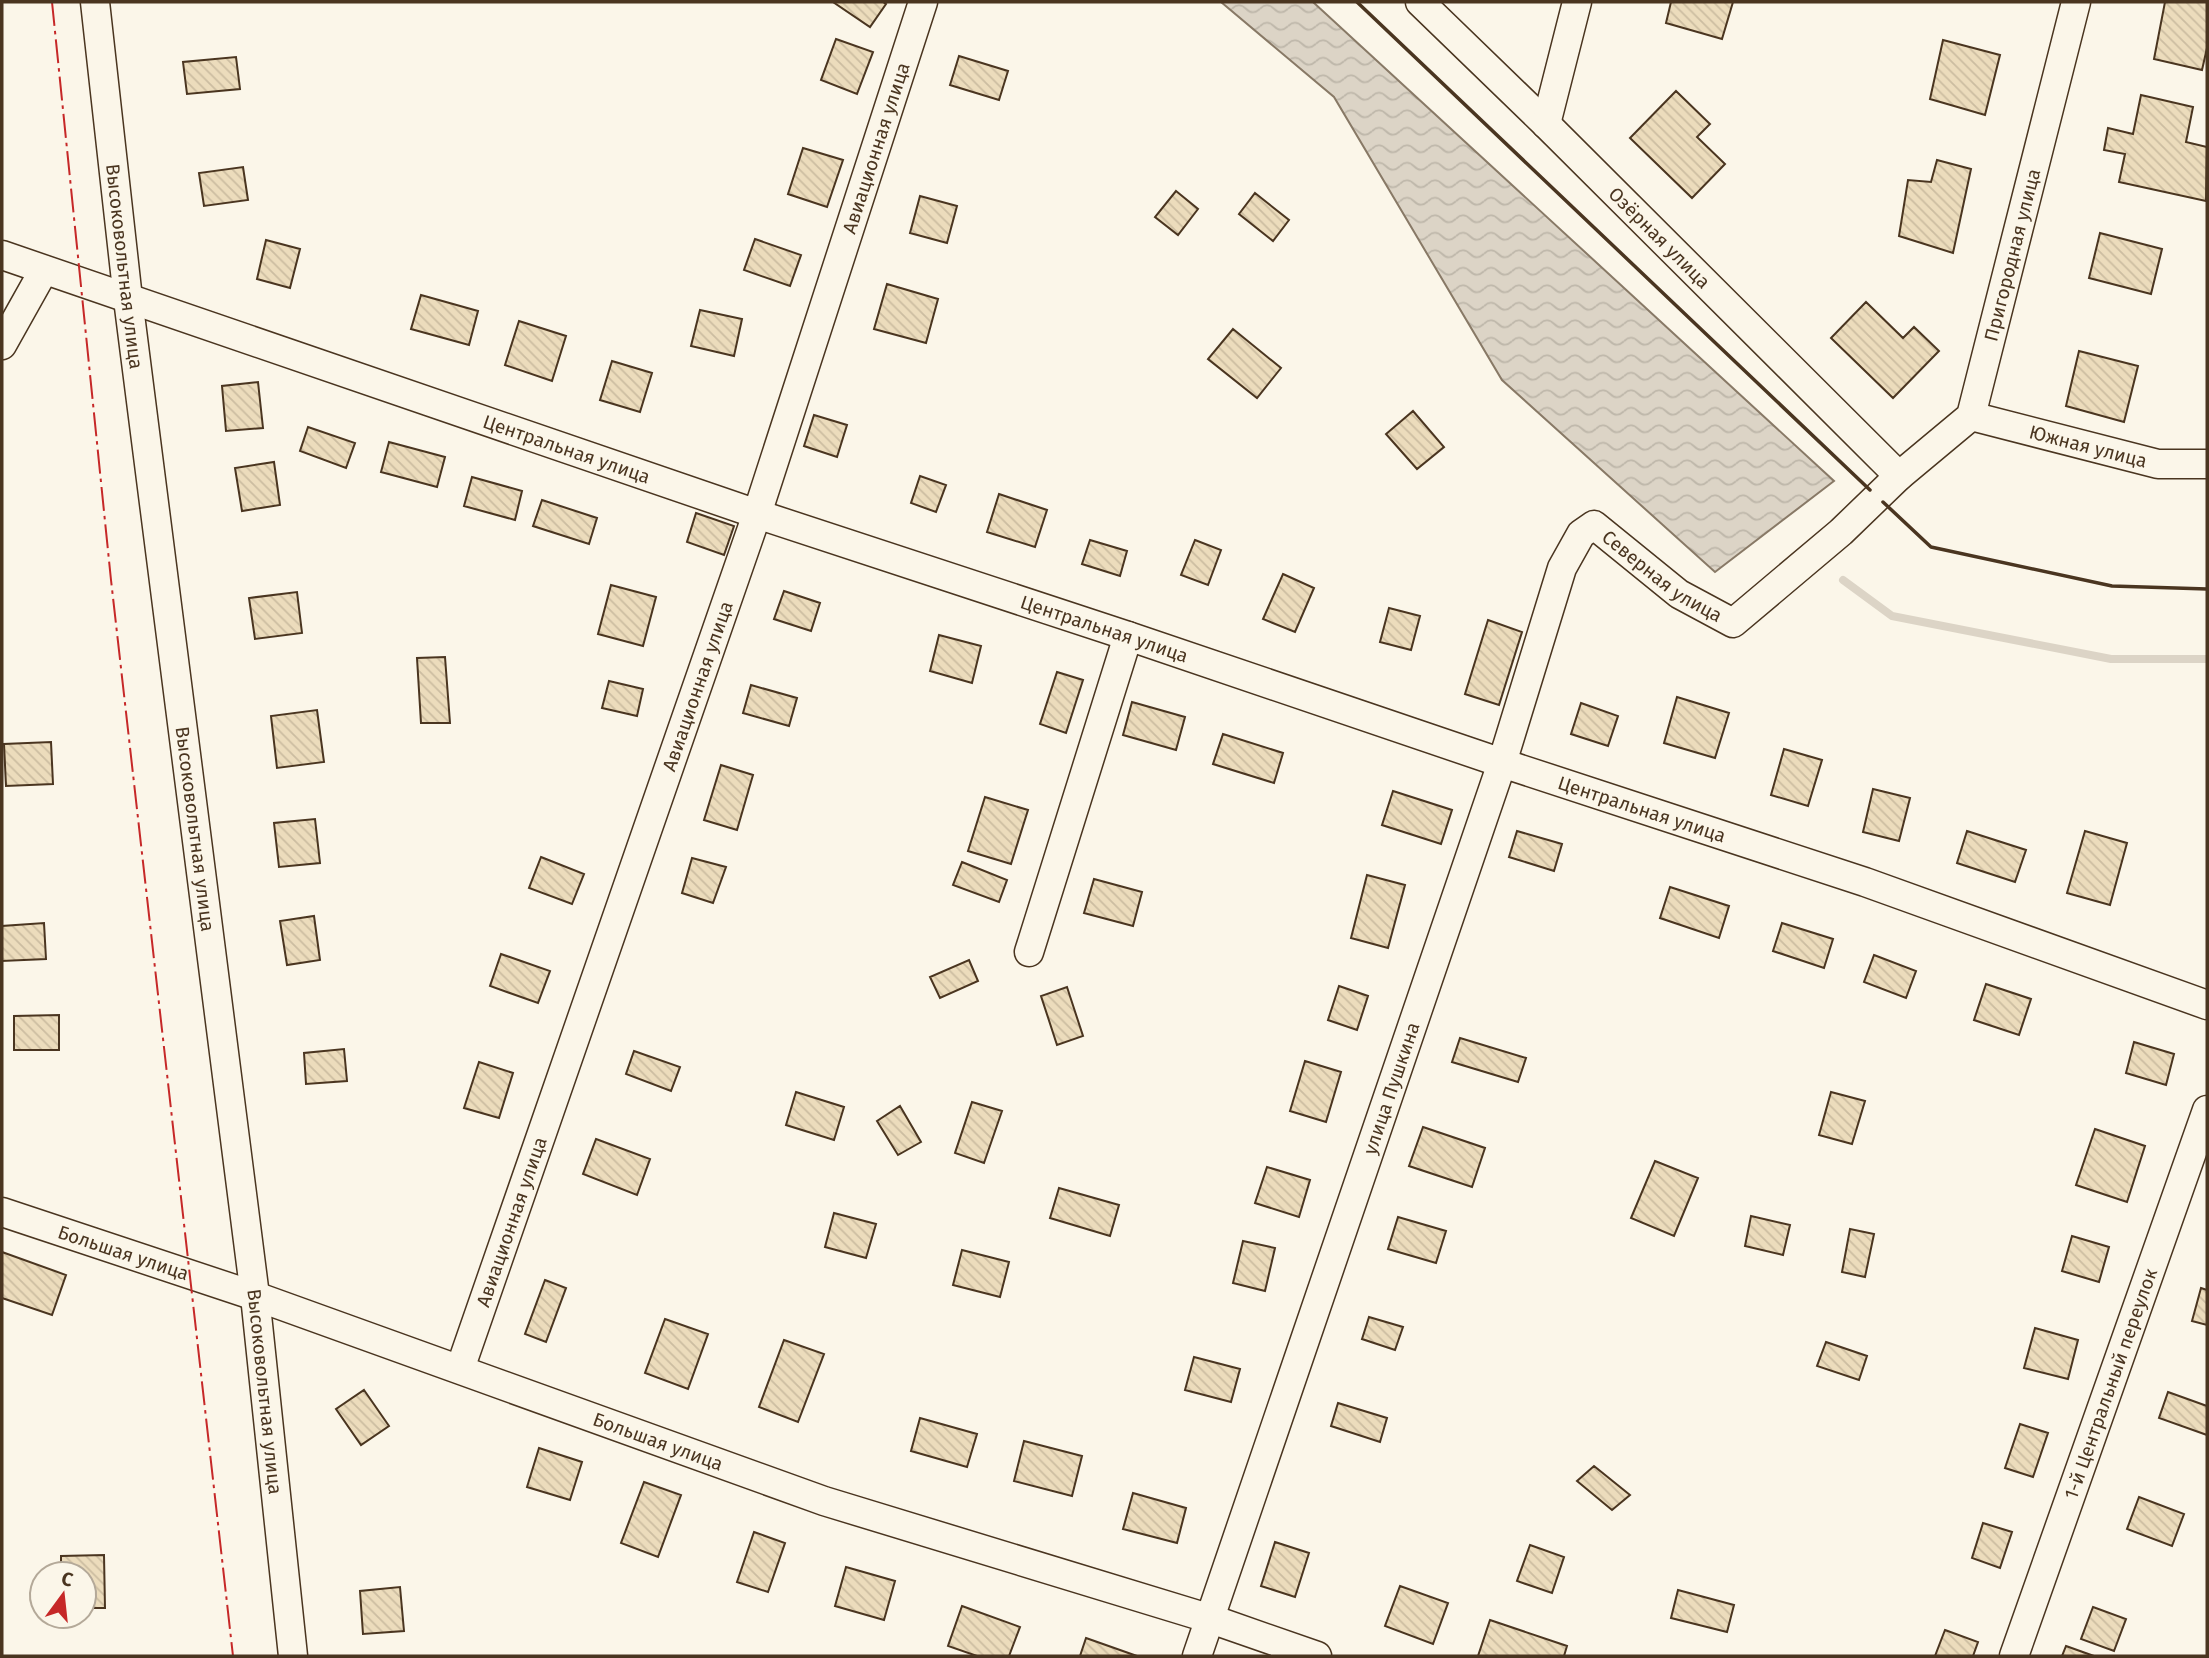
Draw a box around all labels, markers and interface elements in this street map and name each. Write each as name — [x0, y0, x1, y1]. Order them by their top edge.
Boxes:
street label: Авиационная улица — [837, 59, 914, 236]
street label: Высоковольтная улица — [102, 162, 148, 370]
street label: Пригородная улица — [1979, 166, 2045, 344]
street label: Озёрная улица — [1604, 182, 1715, 293]
street label: Центральная улица — [480, 409, 653, 488]
street label: Южная улица — [2027, 420, 2150, 472]
street label: Северная улица — [1598, 525, 1726, 627]
street label: Центральная улица — [1018, 590, 1191, 667]
street label: Авиационная улица — [657, 598, 737, 774]
street label: Высоковольтная улица — [171, 725, 220, 933]
street label: Центральная улица — [1555, 771, 1729, 847]
street label: улица Пушкина — [1358, 1019, 1424, 1157]
street label: Авиационная улица — [471, 1134, 551, 1310]
street label: Большая улица — [55, 1220, 192, 1285]
street label: 1-й Центральный переулок — [2059, 1265, 2162, 1502]
street label: Высоковольтная улица — [243, 1287, 287, 1495]
street label: Большая улица — [590, 1407, 726, 1475]
north arrow — [28, 1560, 98, 1630]
text: С — [59, 1567, 76, 1592]

